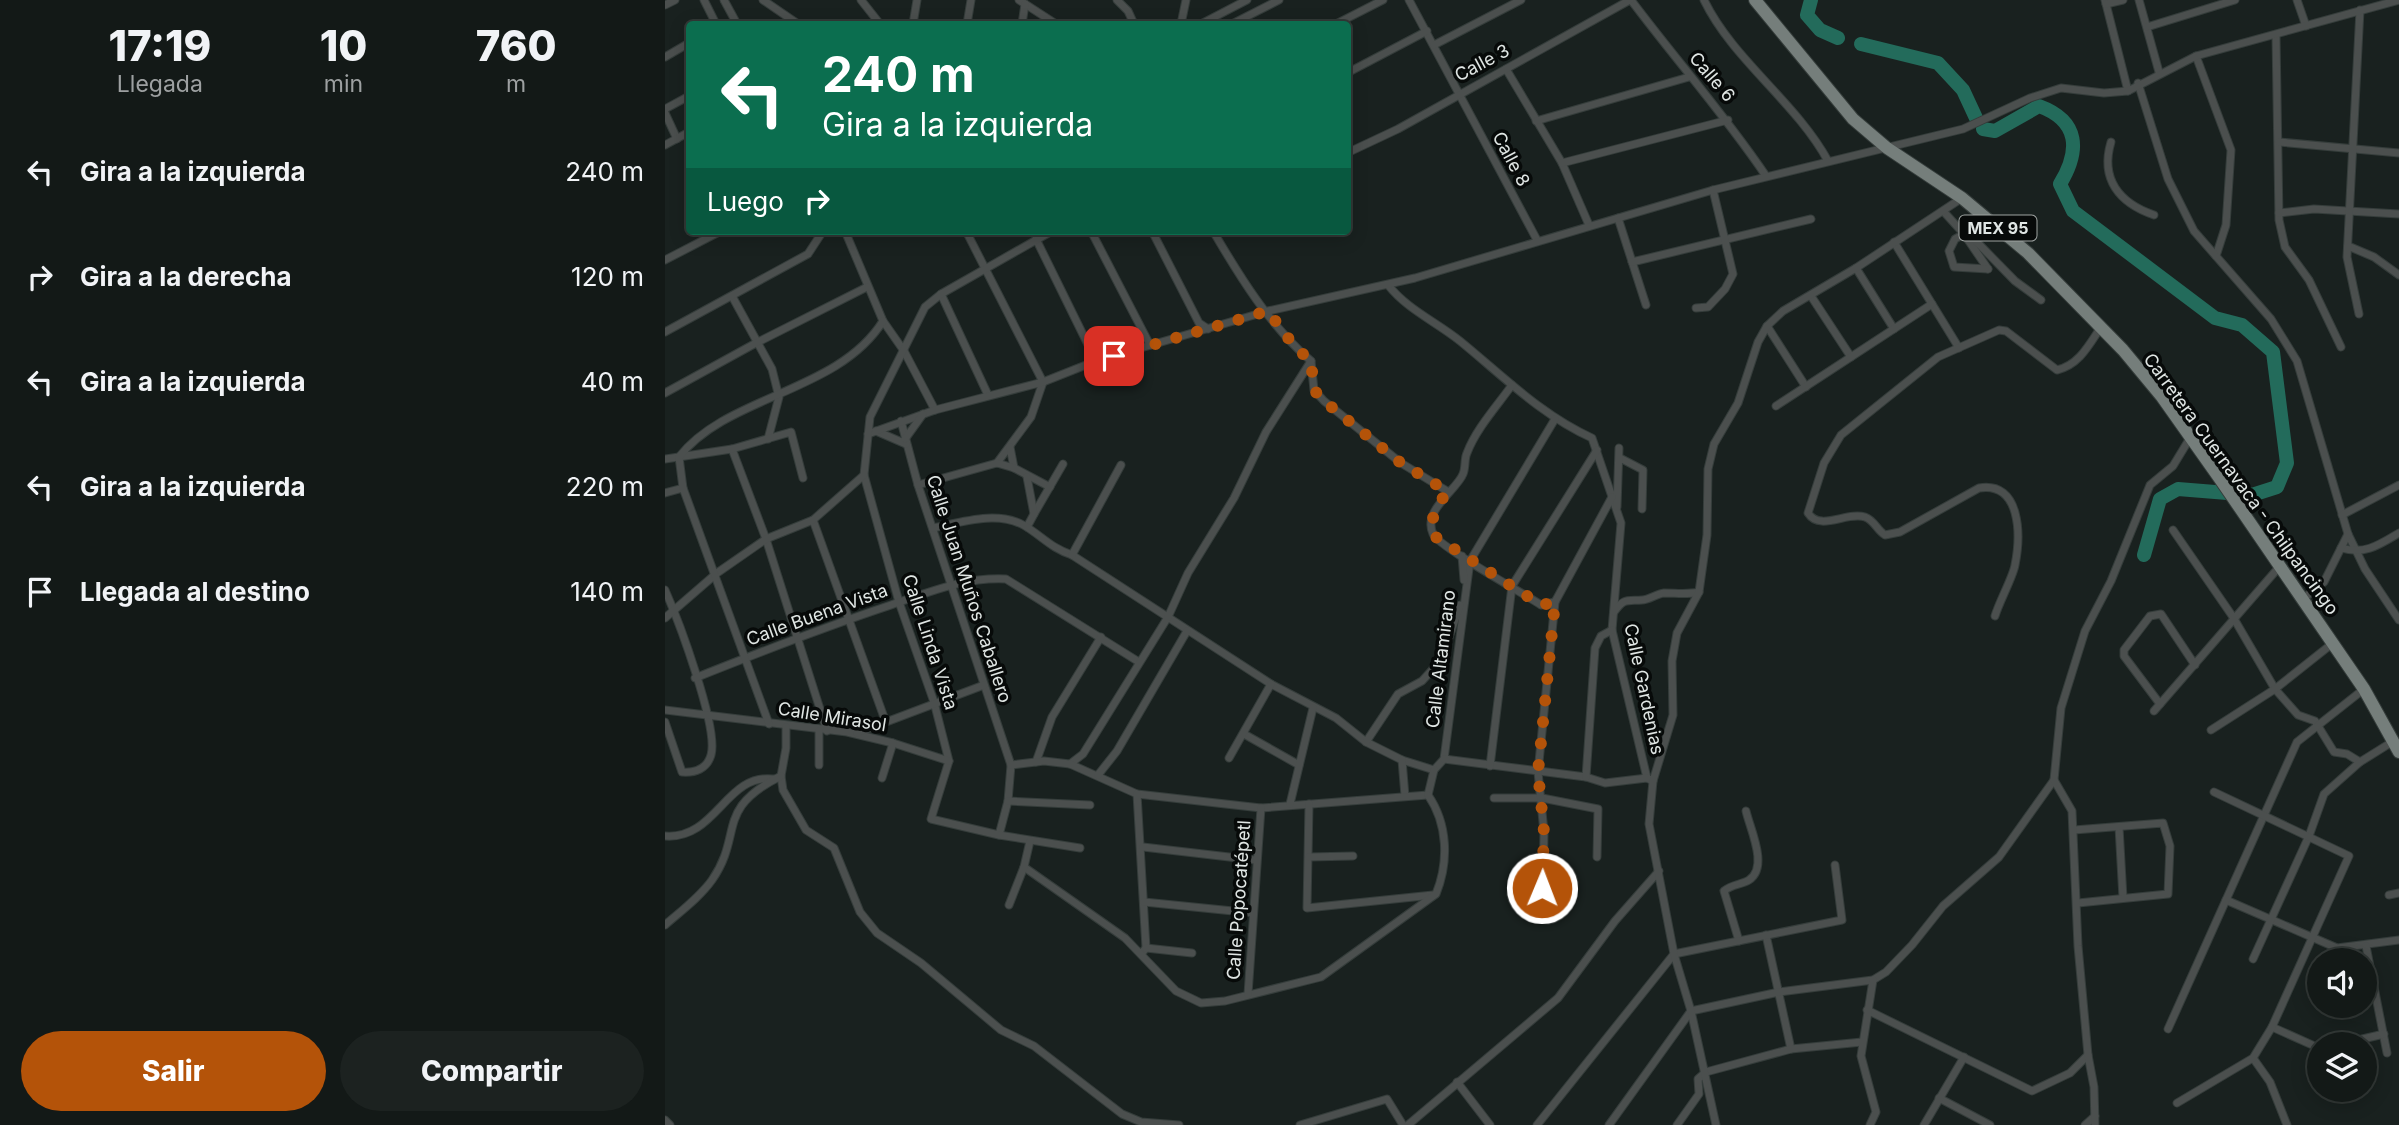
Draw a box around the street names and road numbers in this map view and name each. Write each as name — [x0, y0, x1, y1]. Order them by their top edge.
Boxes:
street label: Calle 3 — [1451, 40, 1513, 86]
street label: Calle 6 — [1685, 48, 1740, 106]
street label: Calle 8 — [1488, 128, 1534, 190]
road number: MEX 95 — [1959, 216, 2037, 240]
street label: Carretera Cuernavaca - Chilpancingo — [2139, 349, 2343, 618]
street label: Calle Juan Muños Caballero — [923, 472, 1016, 705]
street label: Calle Linda Vista — [899, 571, 962, 712]
street label: Calle Buena Vista — [743, 579, 890, 650]
street label: Calle Altamirano — [1422, 589, 1459, 729]
street label: Calle Gardenias — [1620, 621, 1669, 756]
street label: Calle Mirasol — [776, 698, 888, 735]
street label: Calle Popocatépetl — [1222, 819, 1255, 981]

